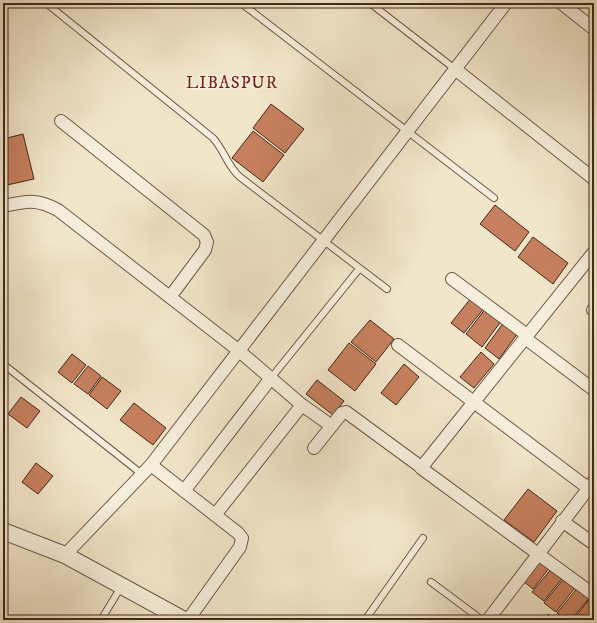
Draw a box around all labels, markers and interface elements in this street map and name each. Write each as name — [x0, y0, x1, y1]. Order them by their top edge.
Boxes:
district label: LIBASPUR — [186, 72, 278, 94]

